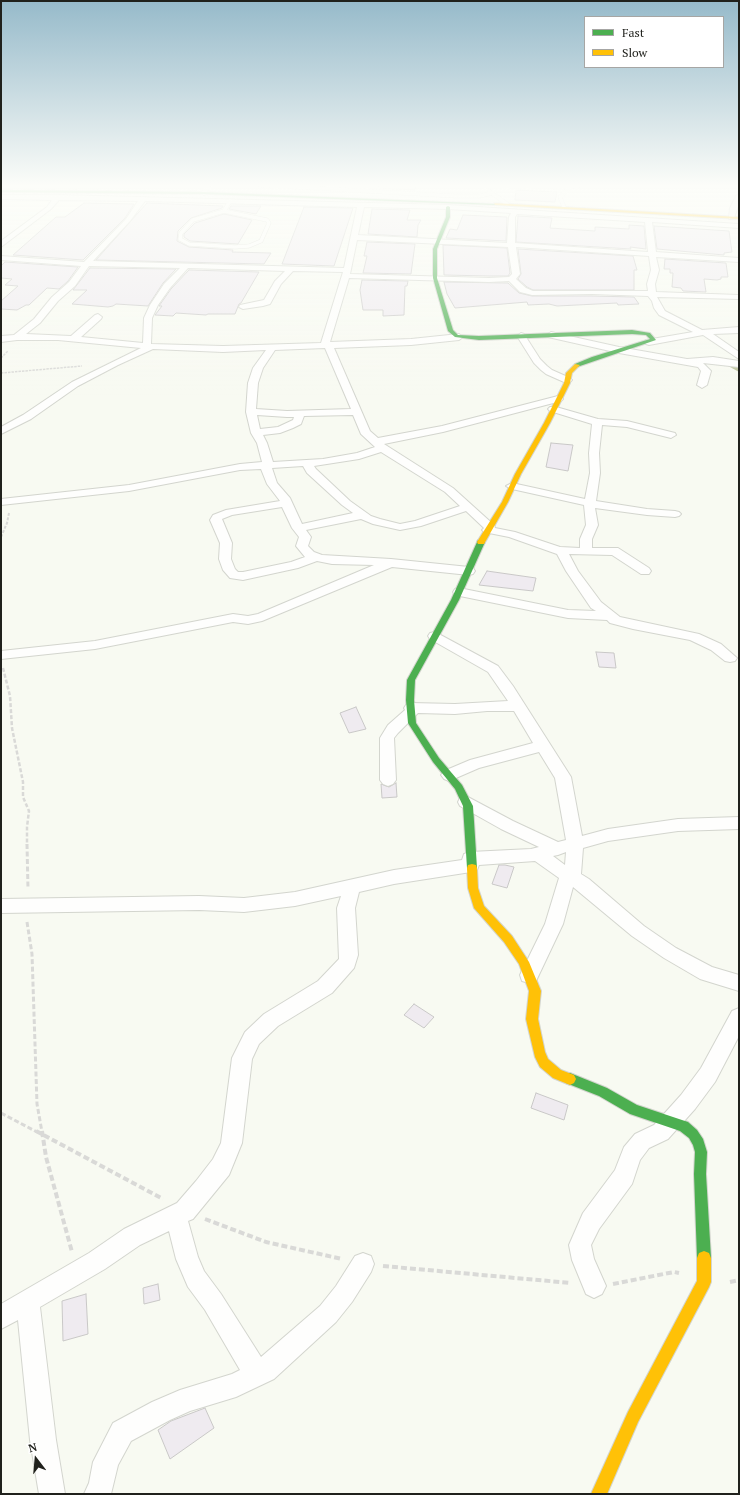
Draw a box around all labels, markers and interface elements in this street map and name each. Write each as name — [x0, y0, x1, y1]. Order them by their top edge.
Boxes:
legend — [584, 16, 724, 68]
text: Fast — [622, 25, 644, 40]
text: Slow — [622, 45, 647, 60]
north arrow — [16, 1439, 56, 1479]
text: N — [27, 1440, 39, 1455]

